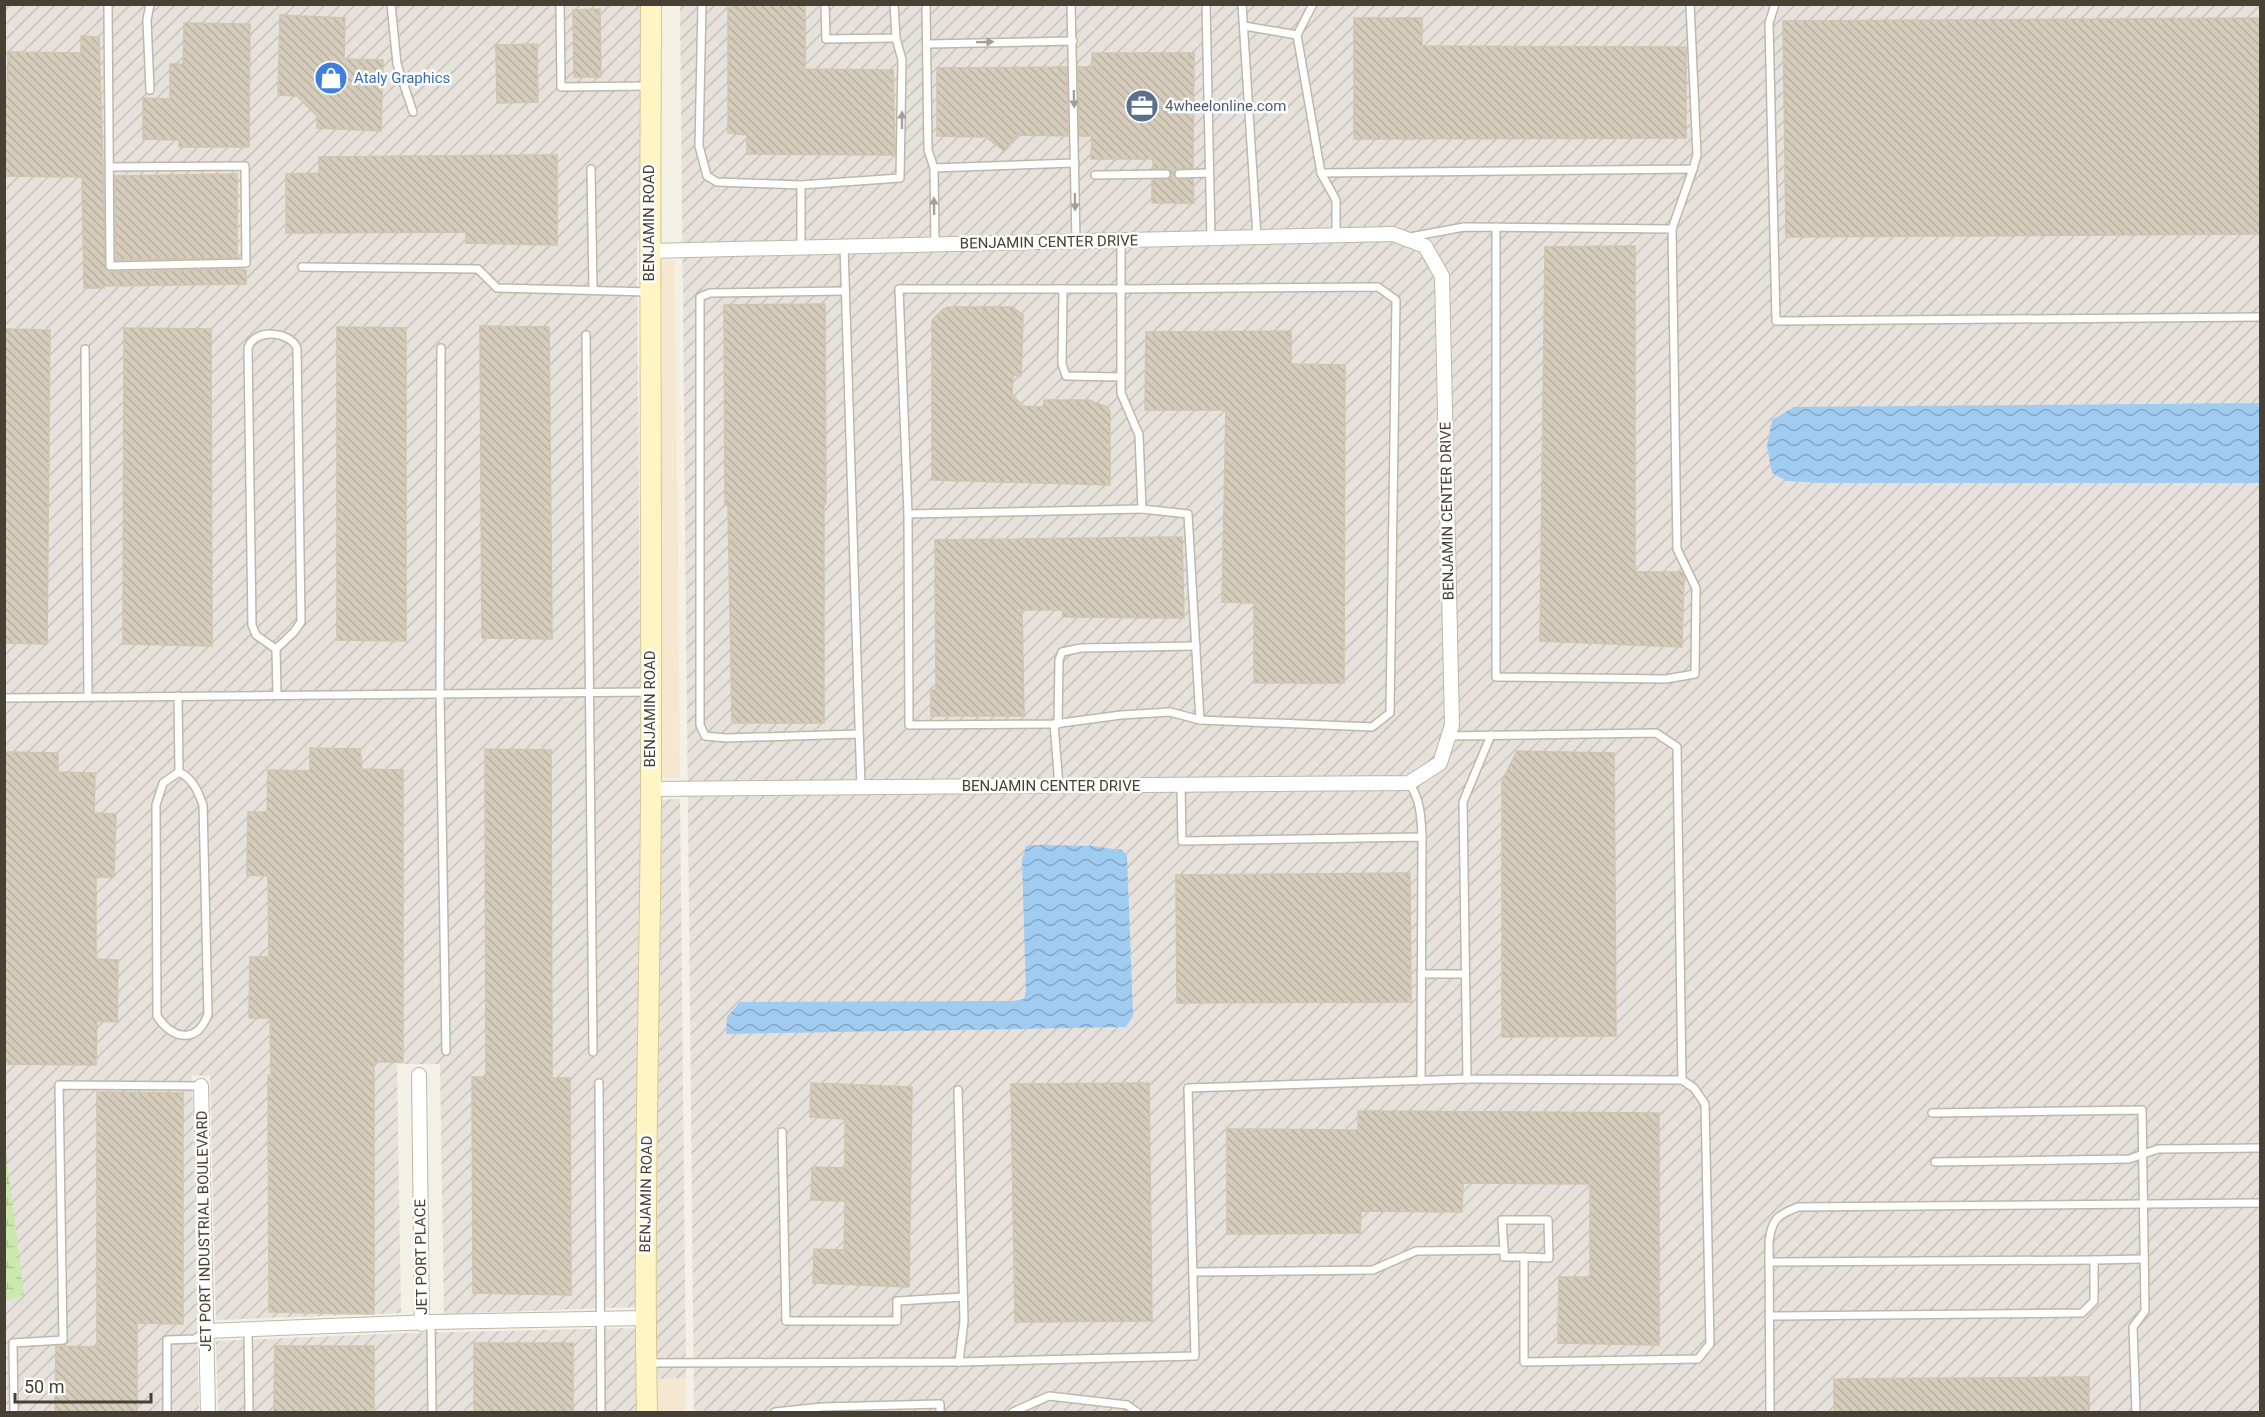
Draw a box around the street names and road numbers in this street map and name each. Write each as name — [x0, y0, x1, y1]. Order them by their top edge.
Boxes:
street label: BENJAMIN ROAD — [640, 164, 658, 282]
street label: BENJAMIN CENTER DRIVE — [960, 231, 1139, 253]
street label: BENJAMIN CENTER DRIVE — [1436, 421, 1458, 600]
street label: BENJAMIN ROAD — [641, 650, 659, 768]
street label: BENJAMIN CENTER DRIVE — [962, 777, 1141, 795]
street label: JET PORT INDUSTRIAL BOULEVARD — [193, 1110, 215, 1352]
street label: BENJAMIN ROAD — [636, 1135, 656, 1253]
street label: JET PORT PLACE — [411, 1198, 431, 1315]

